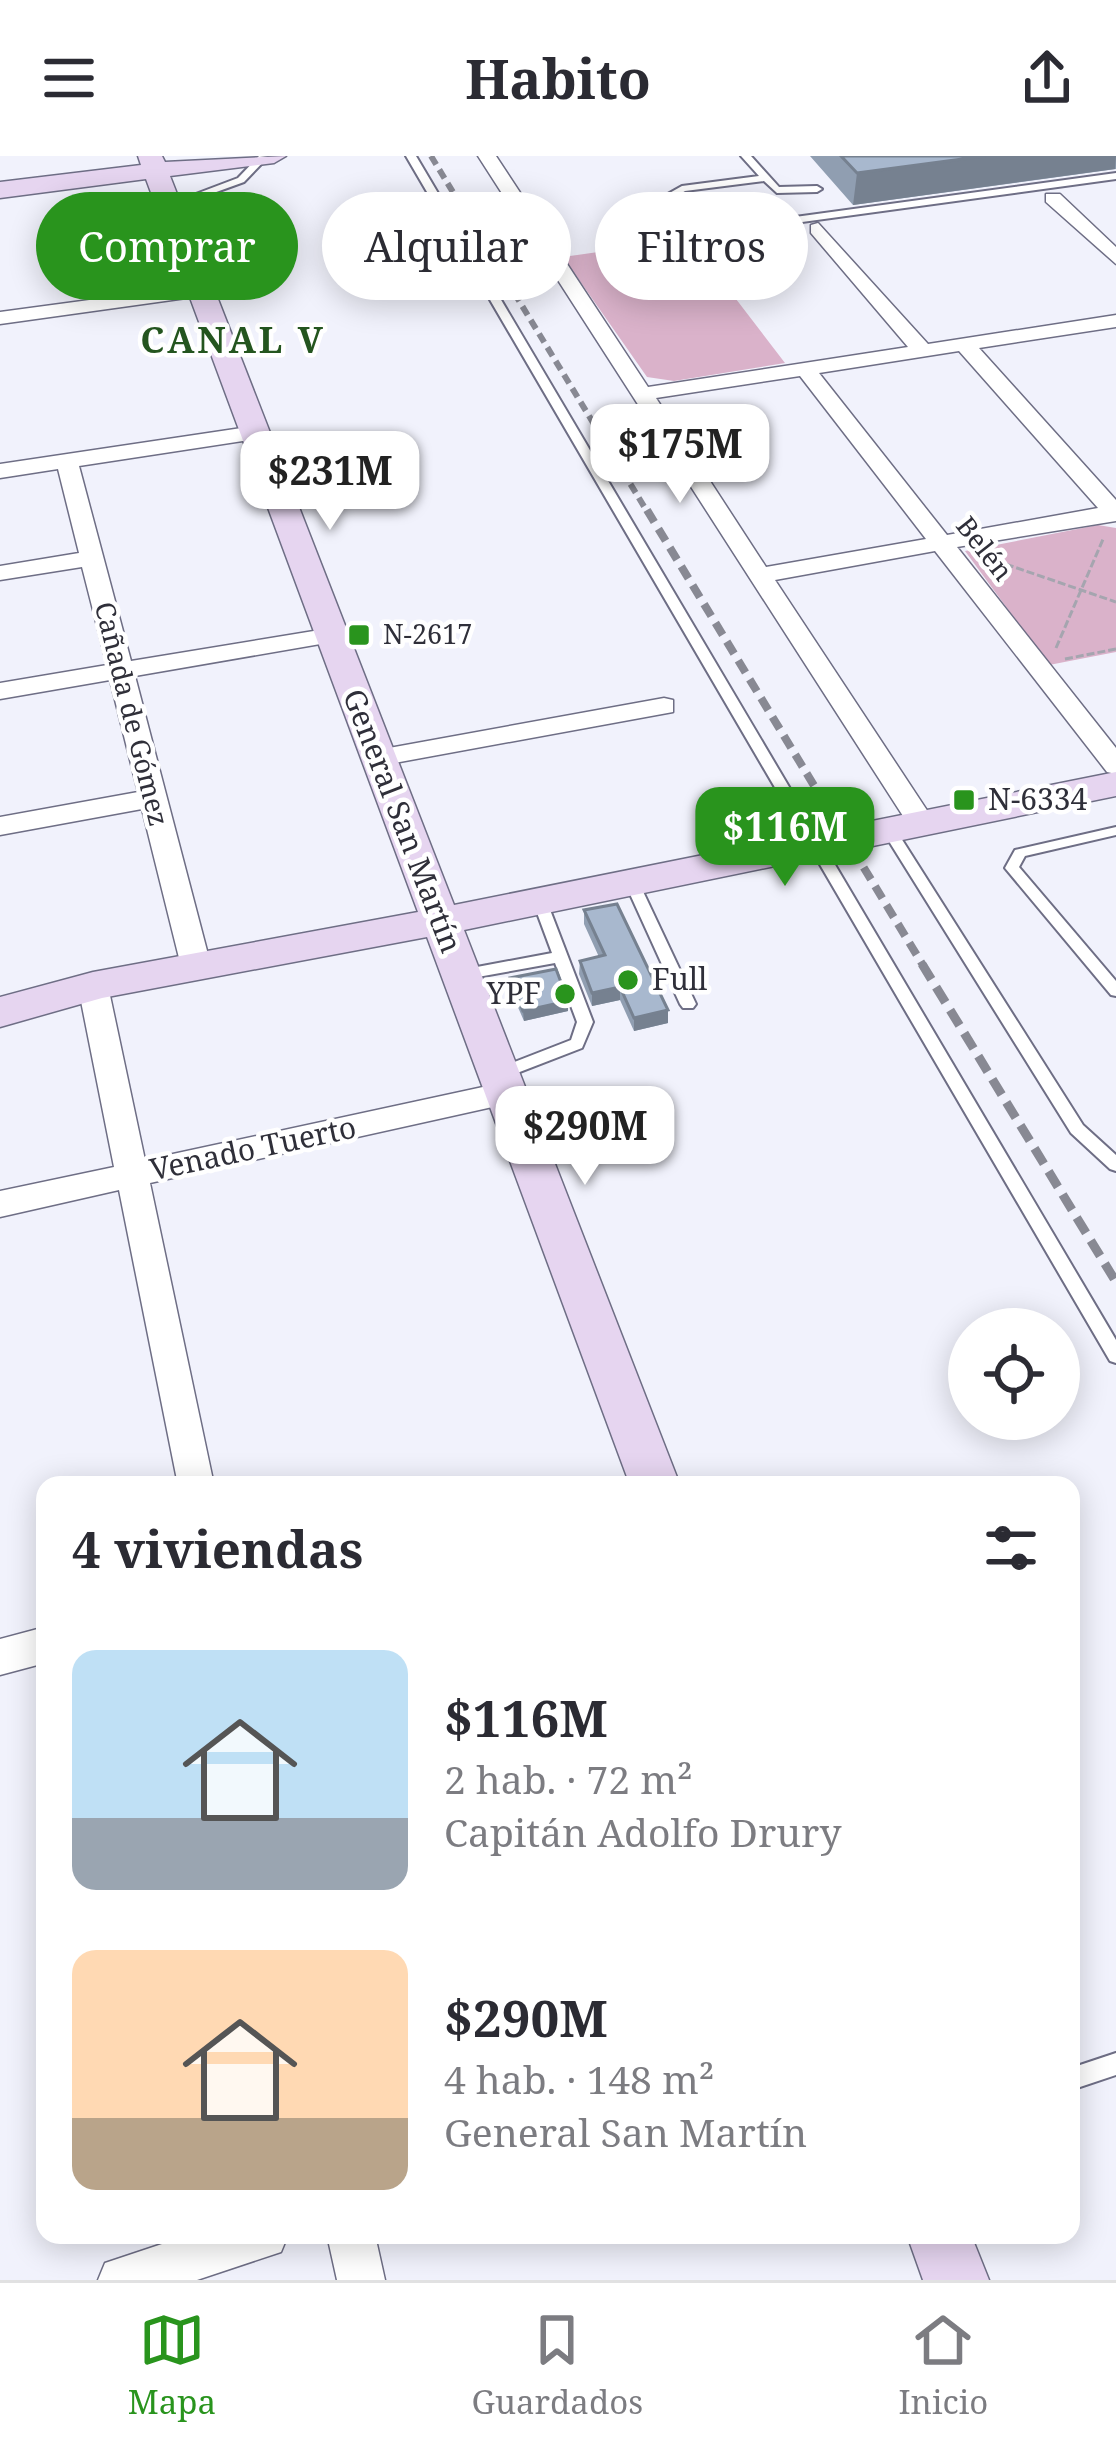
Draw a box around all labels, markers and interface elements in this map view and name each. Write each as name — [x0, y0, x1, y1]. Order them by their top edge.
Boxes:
text: Habito — [465, 41, 651, 115]
icon: menu — [36, 45, 102, 111]
icon: share — [1014, 45, 1080, 111]
chip: Comprar — [36, 192, 298, 300]
chip: Alquilar — [322, 192, 571, 300]
chip: Filtros — [595, 192, 808, 300]
district label: CANAL V — [140, 315, 326, 364]
pin: $175M — [596, 404, 764, 506]
text: $175M — [617, 416, 743, 469]
pin: $231M — [246, 431, 414, 533]
text: $231M — [267, 443, 393, 496]
street label: Belén — [948, 508, 1022, 588]
street label: Cañada de Gómez — [87, 598, 178, 830]
place label: N-2617 — [383, 615, 472, 652]
marker: N-2617 — [346, 622, 372, 648]
street label: General San Martín — [334, 683, 473, 958]
place label: N-6334 — [988, 778, 1088, 819]
pin: $116M — [701, 787, 869, 889]
marker: N-6334 — [951, 787, 977, 813]
text: $116M — [722, 799, 848, 852]
place label: Full — [652, 958, 707, 999]
marker: Full — [615, 967, 641, 993]
place label: YPF — [485, 972, 541, 1013]
marker: YPF — [552, 981, 578, 1007]
pin: $290M — [501, 1086, 669, 1188]
text: $290M — [522, 1098, 648, 1151]
street label: Venado Tuerto — [146, 1106, 360, 1189]
map controls — [948, 1308, 1080, 1440]
button: locate — [948, 1308, 1080, 1440]
text: 4 viviendas — [72, 1513, 363, 1583]
icon: filters — [978, 1515, 1044, 1581]
text: $116M — [444, 1682, 608, 1752]
icon: home — [168, 1698, 312, 1842]
text: 2 hab. · 72 m² — [444, 1752, 693, 1805]
text: Capitán Adolfo Drury — [444, 1805, 842, 1858]
text: $290M — [444, 1982, 608, 2052]
icon: home — [168, 1998, 312, 2142]
text: 4 hab. · 148 m² — [444, 2052, 714, 2105]
text: General San Martín — [444, 2105, 807, 2158]
tab: Mapa — [128, 2307, 216, 2424]
tab: Guardados — [471, 2307, 643, 2424]
tab: Inicio — [898, 2307, 988, 2424]

